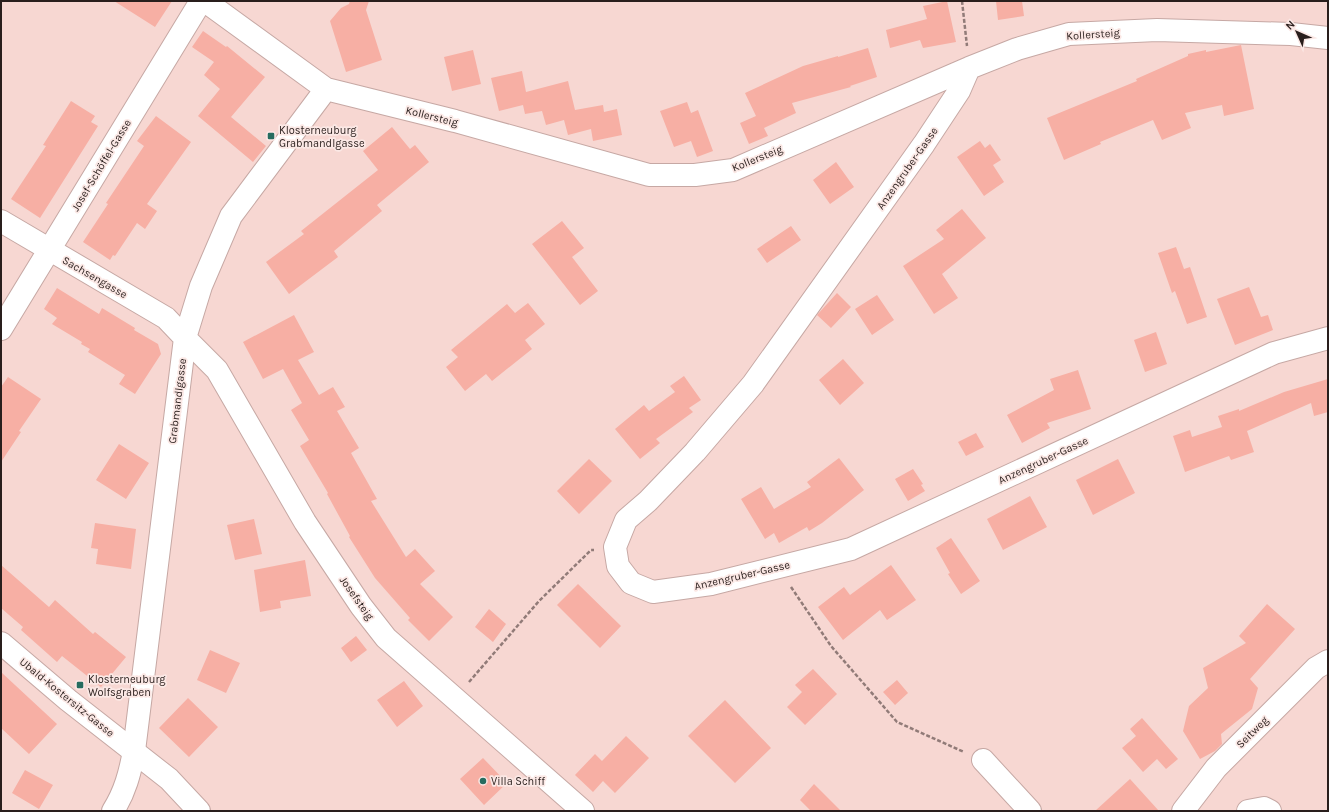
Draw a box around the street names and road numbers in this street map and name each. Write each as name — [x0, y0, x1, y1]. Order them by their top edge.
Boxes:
street label: Kollersteig — [1066, 26, 1121, 43]
street label: Kollersteig — [404, 104, 460, 129]
street label: Josef-Schöffel-Gasse — [69, 117, 134, 214]
street label: Anzengruber-Gasse — [874, 124, 941, 212]
street label: Kollersteig — [730, 142, 785, 175]
street label: Sachsengasse — [60, 254, 130, 301]
street label: Grabmandlgasse — [166, 357, 189, 444]
street label: Anzengruber-Gasse — [996, 434, 1091, 487]
street label: Anzengruber-Gasse — [693, 558, 791, 593]
street label: Josefsteig — [337, 574, 377, 623]
street label: Ubald-Kostersitz-Gasse — [17, 655, 117, 740]
street label: Seitweg — [1234, 713, 1271, 751]

